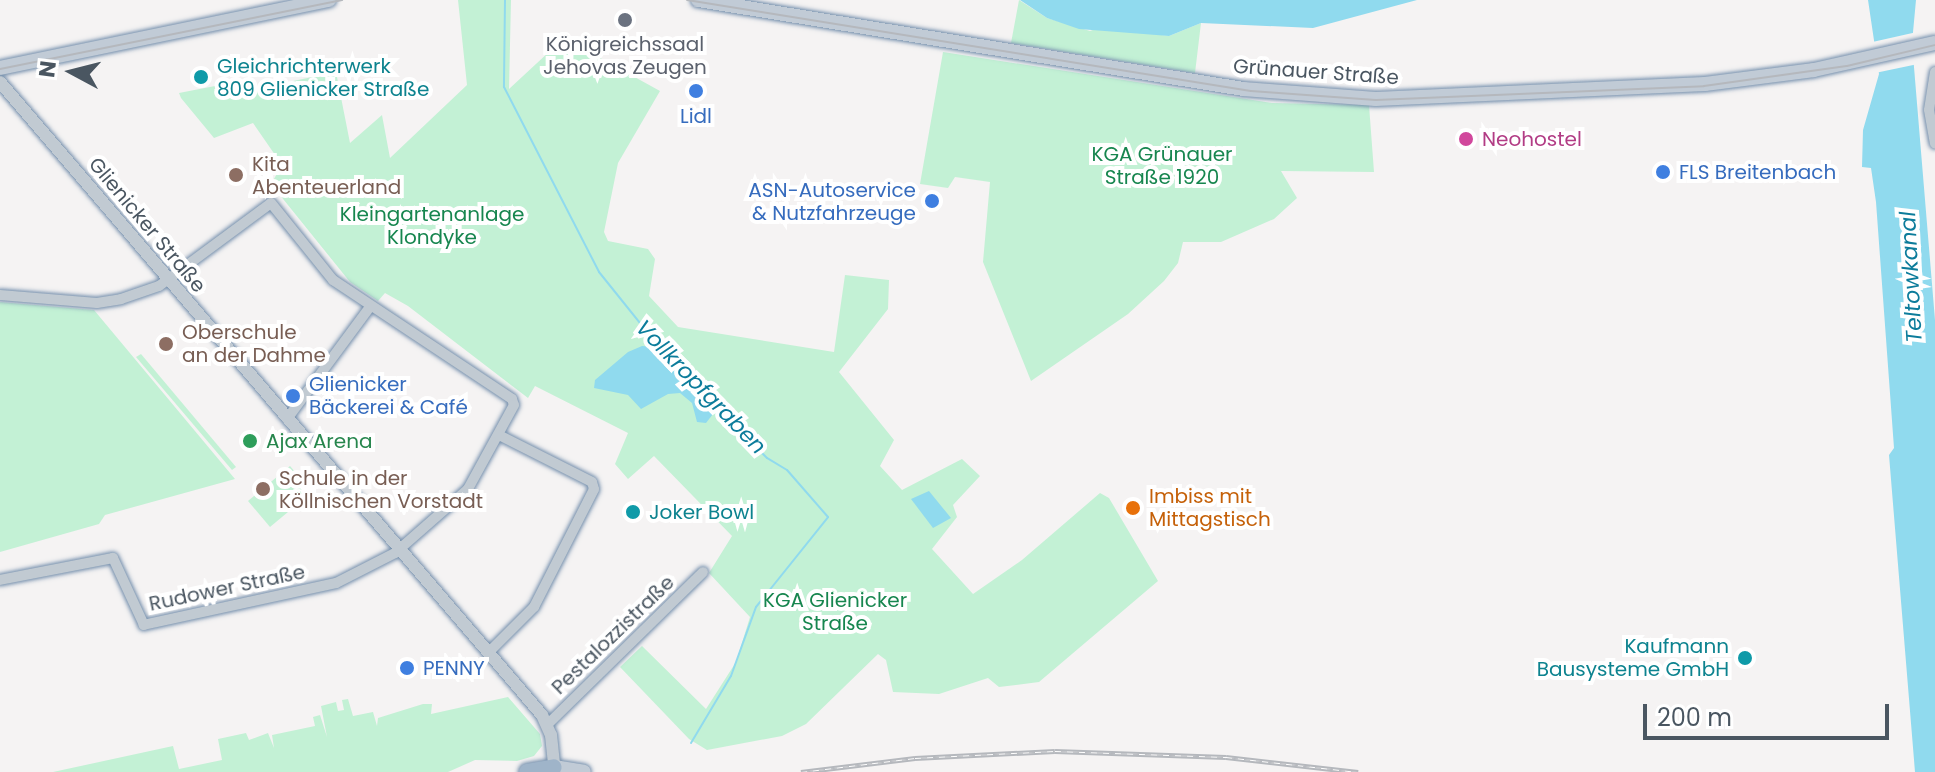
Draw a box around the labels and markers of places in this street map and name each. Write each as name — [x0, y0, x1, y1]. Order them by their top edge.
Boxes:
marker: Königreichssaal Jehovas Zeugen — [616, 11, 634, 29]
place label: Königreichssaal Jehovas Zeugen — [543, 32, 707, 79]
place label: Gleichrichterwerk 809 Glienicker Straße — [217, 54, 429, 101]
marker: Gleichrichterwerk 809 Glienicker Straße — [192, 68, 210, 86]
marker: Lidl — [687, 82, 705, 100]
place label: Lidl — [680, 104, 712, 128]
place label: Neohostel — [1482, 127, 1582, 151]
marker: Neohostel — [1457, 130, 1475, 148]
place label: Kita Abenteuerland — [252, 152, 401, 199]
place label: FLS Breitenbach — [1679, 160, 1836, 184]
marker: FLS Breitenbach — [1654, 163, 1672, 181]
marker: Kita Abenteuerland — [227, 166, 245, 184]
place label: ASN-Autoservice & Nutzfahrzeuge — [748, 178, 916, 225]
marker: ASN-Autoservice & Nutzfahrzeuge — [923, 192, 941, 210]
place label: Oberschule an der Dahme — [182, 320, 326, 367]
marker: Oberschule an der Dahme — [157, 335, 175, 353]
place label: Glienicker Bäckerei & Café — [309, 372, 468, 419]
marker: Glienicker Bäckerei & Café — [284, 387, 302, 405]
place label: Ajax Arena — [266, 429, 373, 453]
marker: Ajax Arena — [241, 432, 259, 450]
place label: Schule in der Köllnischen Vorstadt — [279, 466, 483, 513]
marker: Schule in der Köllnischen Vorstadt — [254, 480, 272, 498]
place label: Imbiss mit Mittagstisch — [1149, 484, 1271, 531]
marker: Imbiss mit Mittagstisch — [1124, 499, 1142, 517]
place label: Joker Bowl — [649, 500, 754, 524]
marker: Joker Bowl — [624, 503, 642, 521]
place label: Kaufmann Bausysteme GmbH — [1537, 634, 1729, 681]
marker: Kaufmann Bausysteme GmbH — [1736, 649, 1754, 667]
place label: PENNY — [423, 656, 485, 680]
marker: PENNY — [398, 659, 416, 677]

